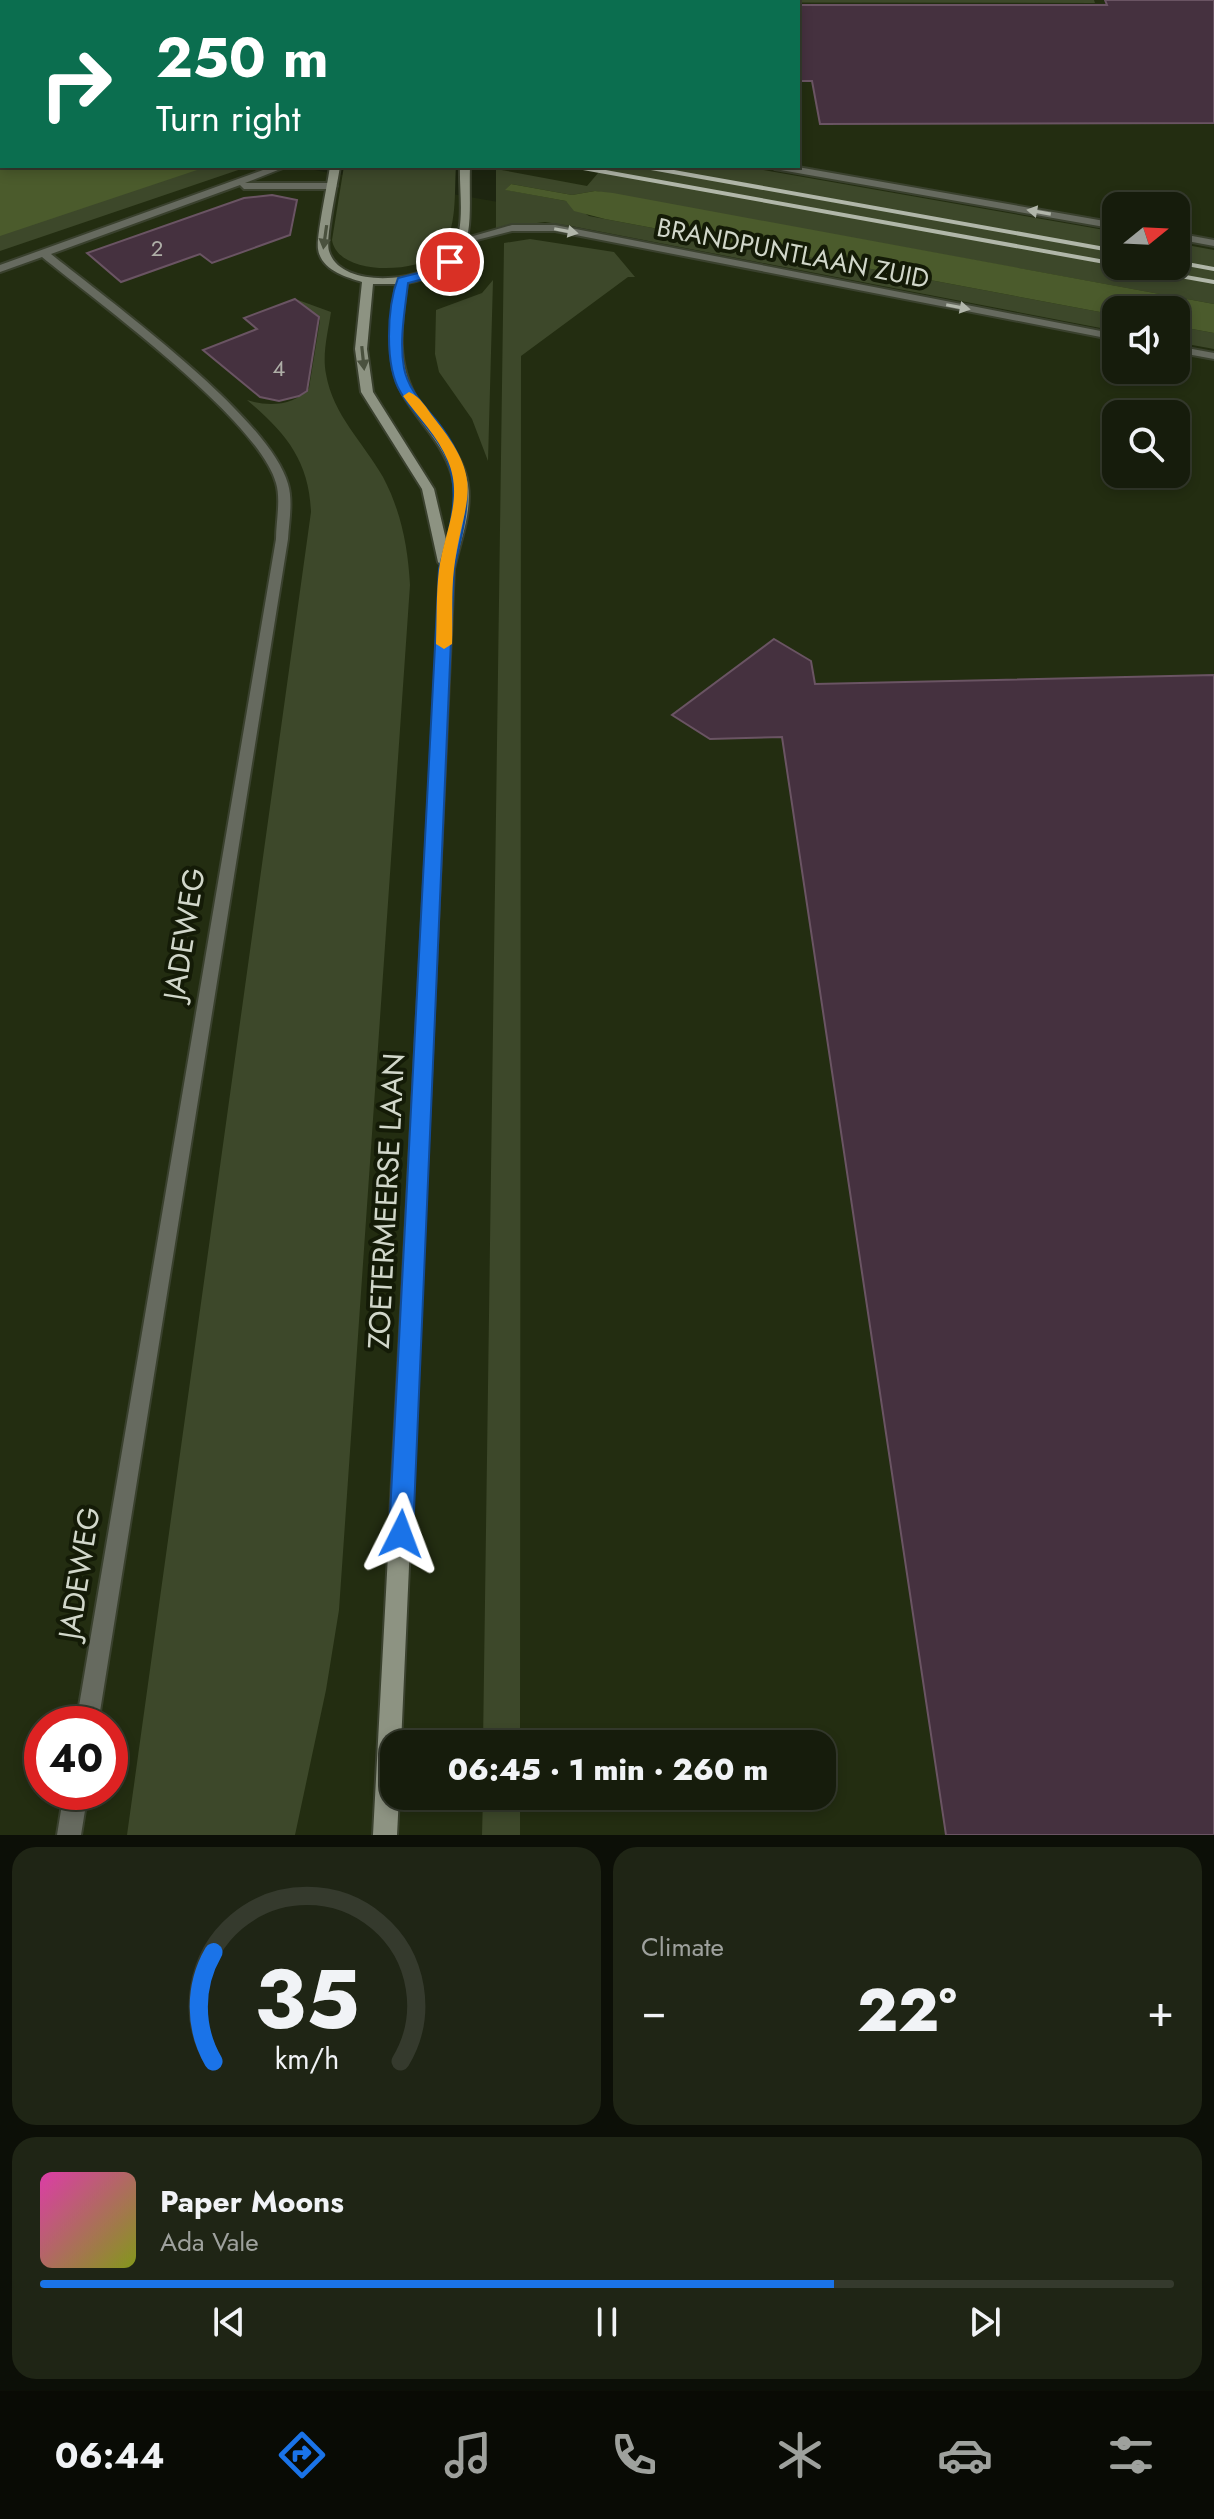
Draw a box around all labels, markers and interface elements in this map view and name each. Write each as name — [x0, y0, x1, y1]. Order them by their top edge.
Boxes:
text: 250 m — [156, 17, 329, 98]
icon: right — [24, 32, 128, 136]
text: Turn right — [156, 92, 301, 144]
north arrow — [1102, 192, 1190, 280]
map controls — [1102, 192, 1190, 488]
one-way arrow — [1026, 206, 1051, 218]
street label: BRANDPUNTLAAN ZUID — [653, 208, 933, 298]
one-way arrow — [318, 224, 331, 249]
one-way arrow — [554, 225, 579, 237]
pin — [416, 228, 484, 296]
house number: 2 — [151, 232, 163, 264]
icon: arrive — [428, 240, 472, 284]
button: sound — [1102, 296, 1190, 384]
one-way arrow — [946, 301, 971, 314]
one-way arrow — [357, 346, 370, 371]
house number: 4 — [273, 352, 286, 384]
button: search — [1102, 400, 1190, 488]
street label: JADEWEG — [152, 865, 216, 1007]
street label: ZOETERMEERSE LAAN — [357, 1052, 415, 1350]
position arrow — [359, 1492, 443, 1576]
street label: JADEWEG — [47, 1504, 111, 1646]
speed limit sign: 40 — [24, 1706, 128, 1810]
text: 06:45 · 1 min · 260 m — [448, 1748, 768, 1791]
text: Climate — [641, 1928, 724, 1966]
text: 35 — [254, 1939, 359, 2059]
text: 22° — [857, 1967, 957, 2054]
text: − — [641, 1979, 667, 2043]
text: + — [1147, 1979, 1174, 2043]
text: km/h — [274, 2038, 339, 2080]
text: Paper Moons — [160, 2180, 344, 2223]
text: Ada Vale — [160, 2223, 259, 2261]
icon: previous — [207, 2300, 251, 2344]
icon: pause — [585, 2300, 629, 2344]
icon: next — [963, 2300, 1007, 2344]
icon: directions — [274, 2427, 330, 2483]
icon: music — [440, 2427, 496, 2483]
icon: phone — [606, 2427, 662, 2483]
icon: climate — [772, 2427, 828, 2483]
icon: car — [937, 2427, 993, 2483]
icon: filters — [1103, 2427, 1159, 2483]
text: 06:44 — [55, 2429, 165, 2481]

